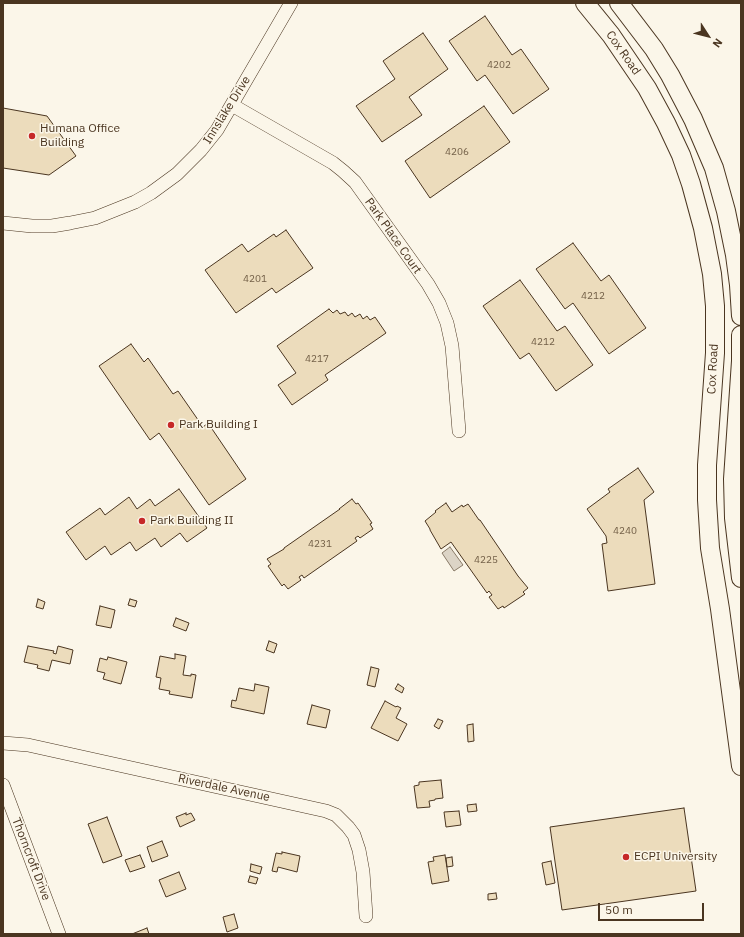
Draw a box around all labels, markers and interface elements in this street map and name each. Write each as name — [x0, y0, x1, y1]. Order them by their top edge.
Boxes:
north arrow — [688, 16, 728, 56]
street label: Cox Road — [603, 28, 643, 78]
text: N — [710, 36, 726, 50]
house number: 4202 — [487, 59, 511, 71]
street label: Innslake Drive — [200, 73, 254, 147]
place label: Humana Office Building — [40, 122, 120, 150]
marker: Humana Office Building — [27, 131, 37, 141]
house number: 4206 — [445, 146, 469, 158]
street label: Park Place Court — [362, 195, 424, 277]
house number: 4201 — [243, 273, 267, 285]
house number: 4212 — [581, 290, 605, 302]
house number: 4212 — [531, 336, 555, 348]
street label: Cox Road — [704, 343, 722, 395]
house number: 4217 — [305, 353, 329, 365]
place label: Park Building I — [179, 418, 258, 432]
marker: Park Building I — [166, 420, 176, 430]
place label: Park Building II — [150, 514, 234, 528]
marker: Park Building II — [137, 516, 147, 526]
house number: 4240 — [613, 525, 637, 537]
house number: 4231 — [308, 538, 332, 550]
house number: 4225 — [474, 554, 498, 566]
street label: Riverdale Avenue — [177, 771, 271, 805]
street label: Thorncroft Drive — [9, 816, 53, 902]
place label: ECPI University — [634, 850, 717, 864]
marker: ECPI University — [621, 852, 631, 862]
scale bar — [600, 895, 706, 921]
text: 50 m — [605, 902, 633, 917]

